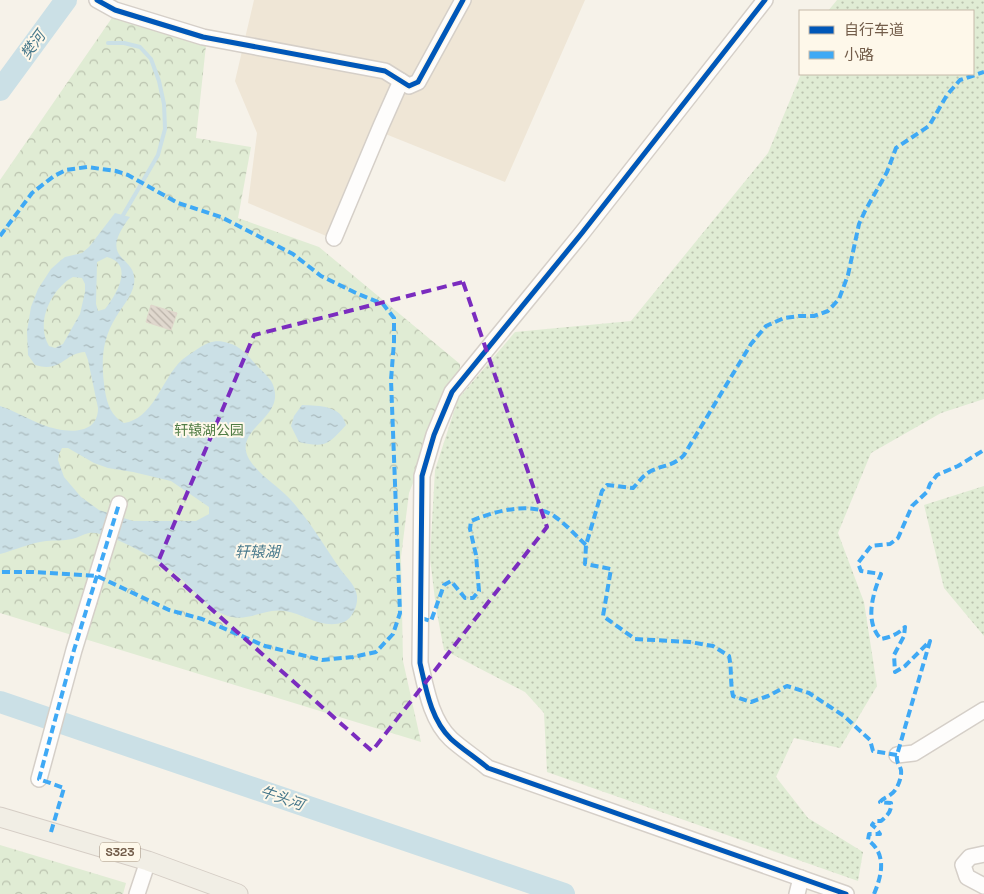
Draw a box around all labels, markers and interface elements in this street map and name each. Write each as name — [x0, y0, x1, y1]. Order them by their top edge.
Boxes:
legend — [799, 10, 974, 75]
text: 自行车道 — [844, 20, 904, 39]
water label: 樊河 — [16, 25, 51, 62]
text: 小路 — [844, 45, 874, 64]
park label: 轩辕湖公园 — [174, 421, 244, 439]
water label: 轩辕湖 — [234, 542, 281, 561]
water label: 牛头河 — [258, 781, 309, 815]
road number: S323 — [100, 842, 140, 862]

